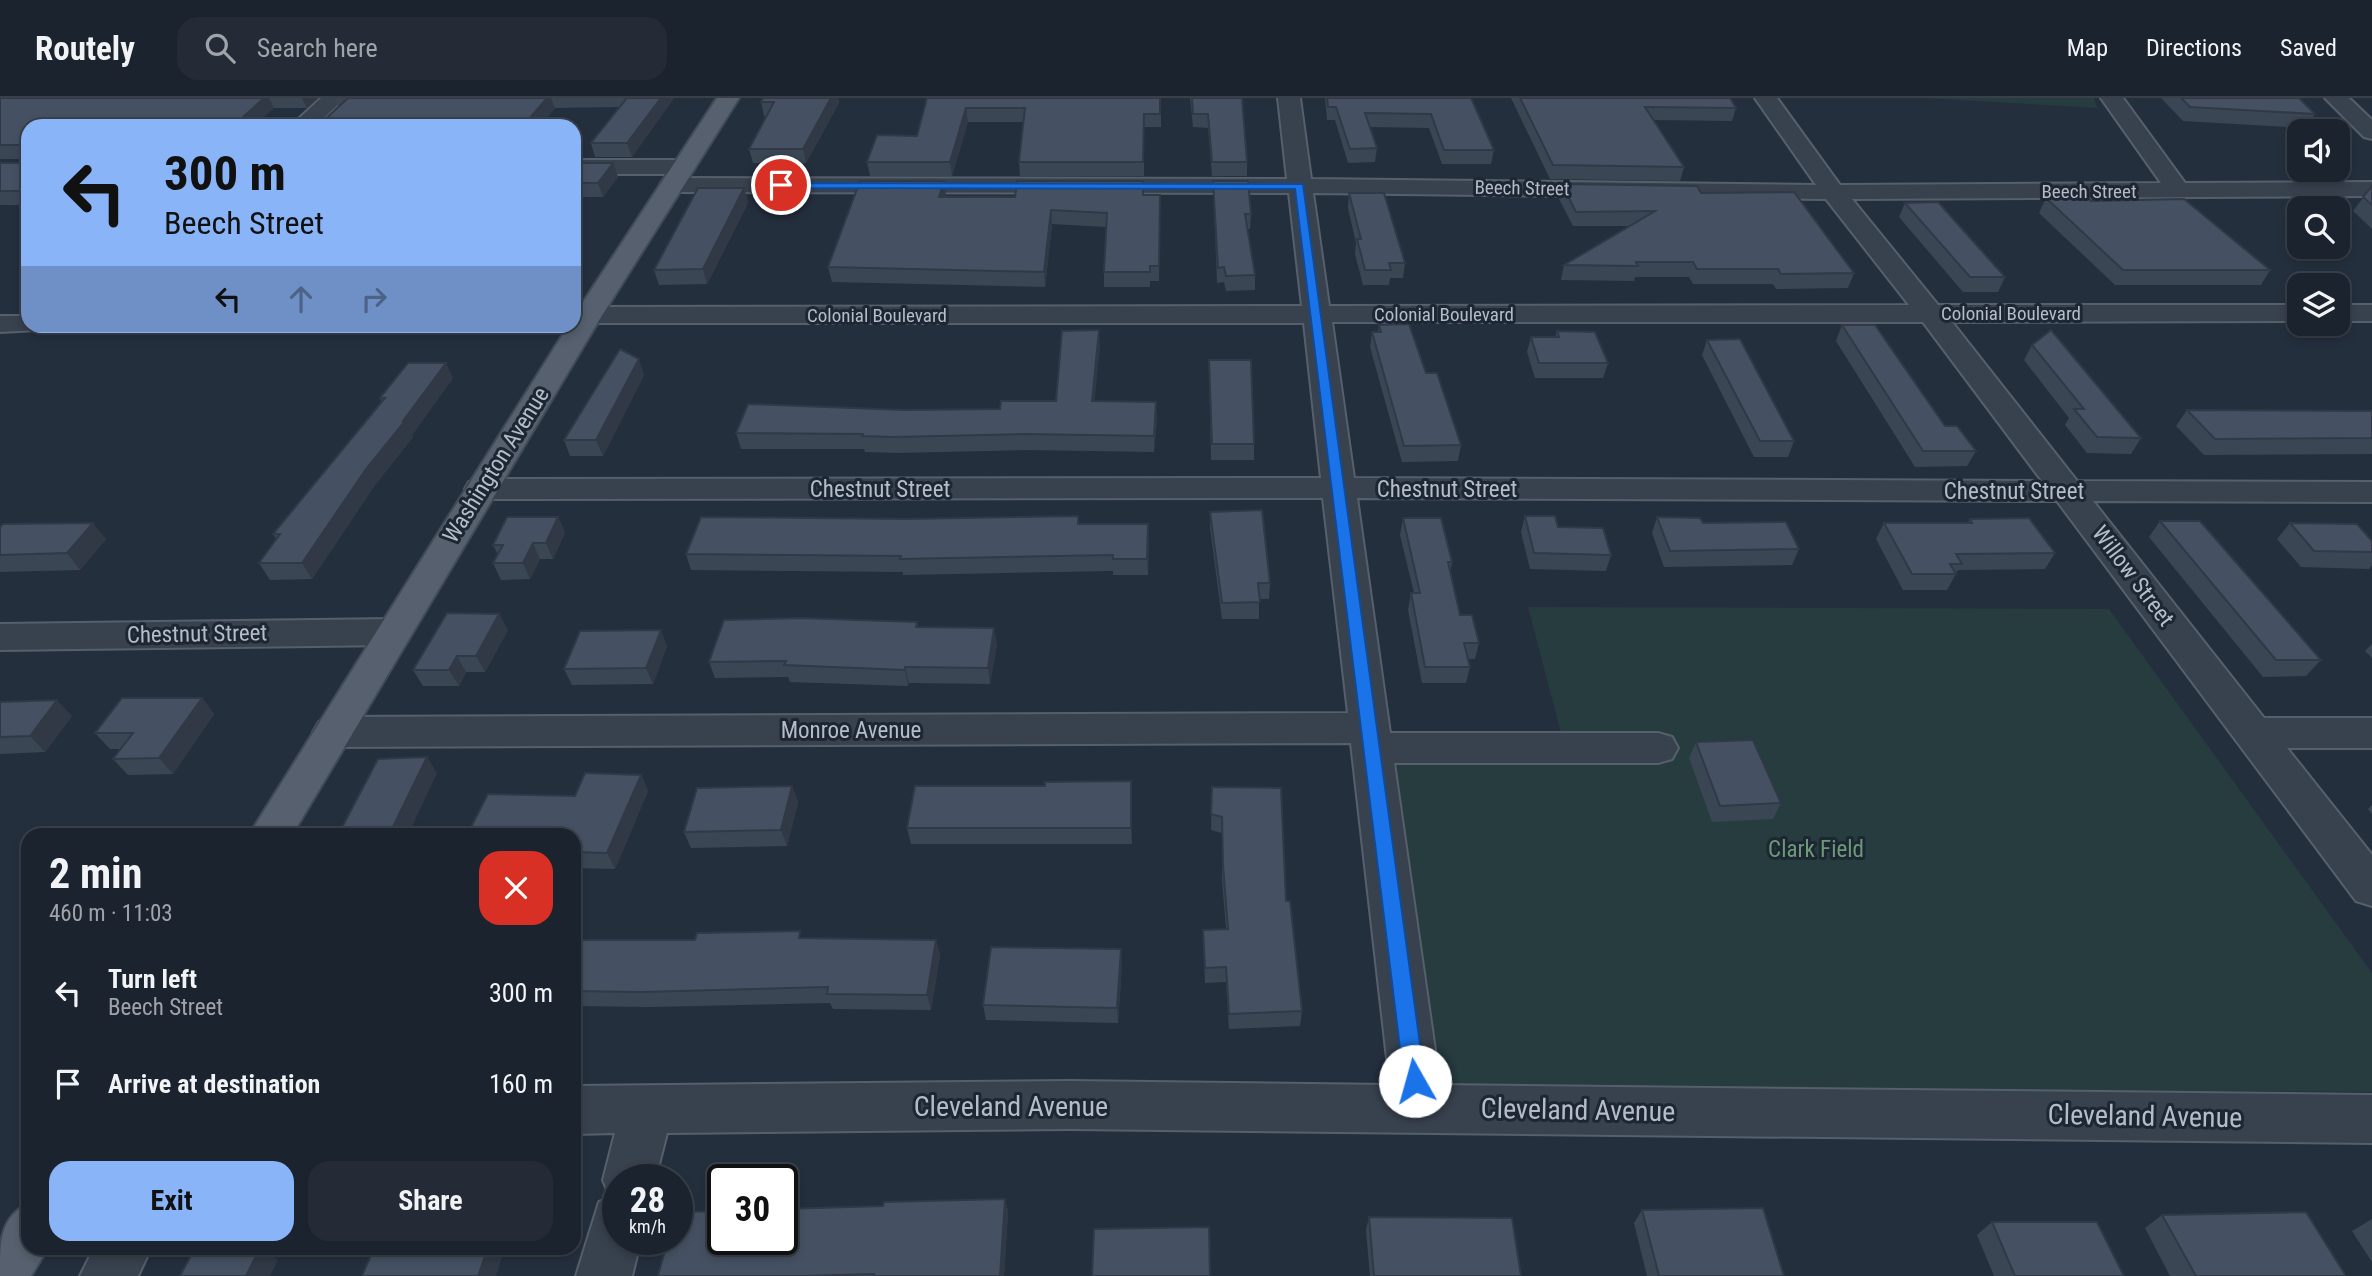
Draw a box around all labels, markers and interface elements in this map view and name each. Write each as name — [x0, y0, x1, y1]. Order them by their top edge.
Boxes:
search box — [177, 17, 667, 80]
text: Routely — [35, 29, 135, 68]
icon: search — [201, 29, 239, 67]
text: Search here — [257, 33, 378, 63]
text: Map — [2067, 34, 2108, 62]
text: Directions — [2146, 34, 2242, 62]
text: Saved — [2280, 34, 2337, 62]
map controls — [2287, 119, 2350, 336]
button: sound — [2287, 119, 2350, 182]
text: 300 m — [164, 145, 286, 202]
icon: left — [49, 147, 140, 238]
pin — [751, 155, 811, 215]
icon: arrive — [762, 166, 800, 204]
street label: Beech Street — [1474, 176, 1570, 200]
street label: Beech Street — [2041, 180, 2137, 203]
button: search — [2287, 196, 2350, 259]
text: Beech Street — [164, 204, 324, 242]
button: layers — [2287, 273, 2350, 336]
icon: left — [209, 280, 247, 318]
icon: ahead — [282, 280, 320, 318]
icon: right — [355, 280, 393, 318]
street label: Colonial Boulevard — [1941, 302, 2081, 325]
street label: Colonial Boulevard — [1374, 303, 1514, 326]
street label: Colonial Boulevard — [807, 304, 947, 327]
street label: Washington Avenue — [437, 382, 555, 548]
street label: Chestnut Street — [810, 476, 950, 503]
street label: Chestnut Street — [1377, 476, 1517, 503]
street label: Chestnut Street — [1944, 478, 2084, 505]
street label: Willow Street — [2086, 520, 2180, 632]
street label: Chestnut Street — [127, 619, 267, 649]
street label: Monroe Avenue — [781, 717, 921, 744]
park label: Clark Field — [1768, 836, 1864, 863]
text: 2 min — [49, 849, 142, 898]
button: close — [479, 851, 553, 925]
text: 460 m · 11:03 — [49, 900, 173, 927]
text: Turn left — [108, 964, 197, 994]
icon: left — [49, 974, 87, 1012]
text: 300 m — [489, 978, 553, 1008]
text: Beech Street — [108, 994, 223, 1021]
position arrow — [1378, 1044, 1452, 1118]
icon: arrive — [49, 1065, 87, 1103]
text: Arrive at destination — [108, 1069, 320, 1099]
text: 160 m — [489, 1069, 553, 1099]
street label: Cleveland Avenue — [914, 1090, 1108, 1123]
street label: Cleveland Avenue — [1480, 1092, 1676, 1128]
street label: Cleveland Avenue — [2047, 1098, 2243, 1134]
button: Exit — [49, 1161, 294, 1241]
button: Share — [308, 1161, 553, 1241]
speed limit sign: 30 — [707, 1164, 798, 1255]
text: 28 — [630, 1180, 665, 1221]
text: km/h — [629, 1216, 666, 1237]

